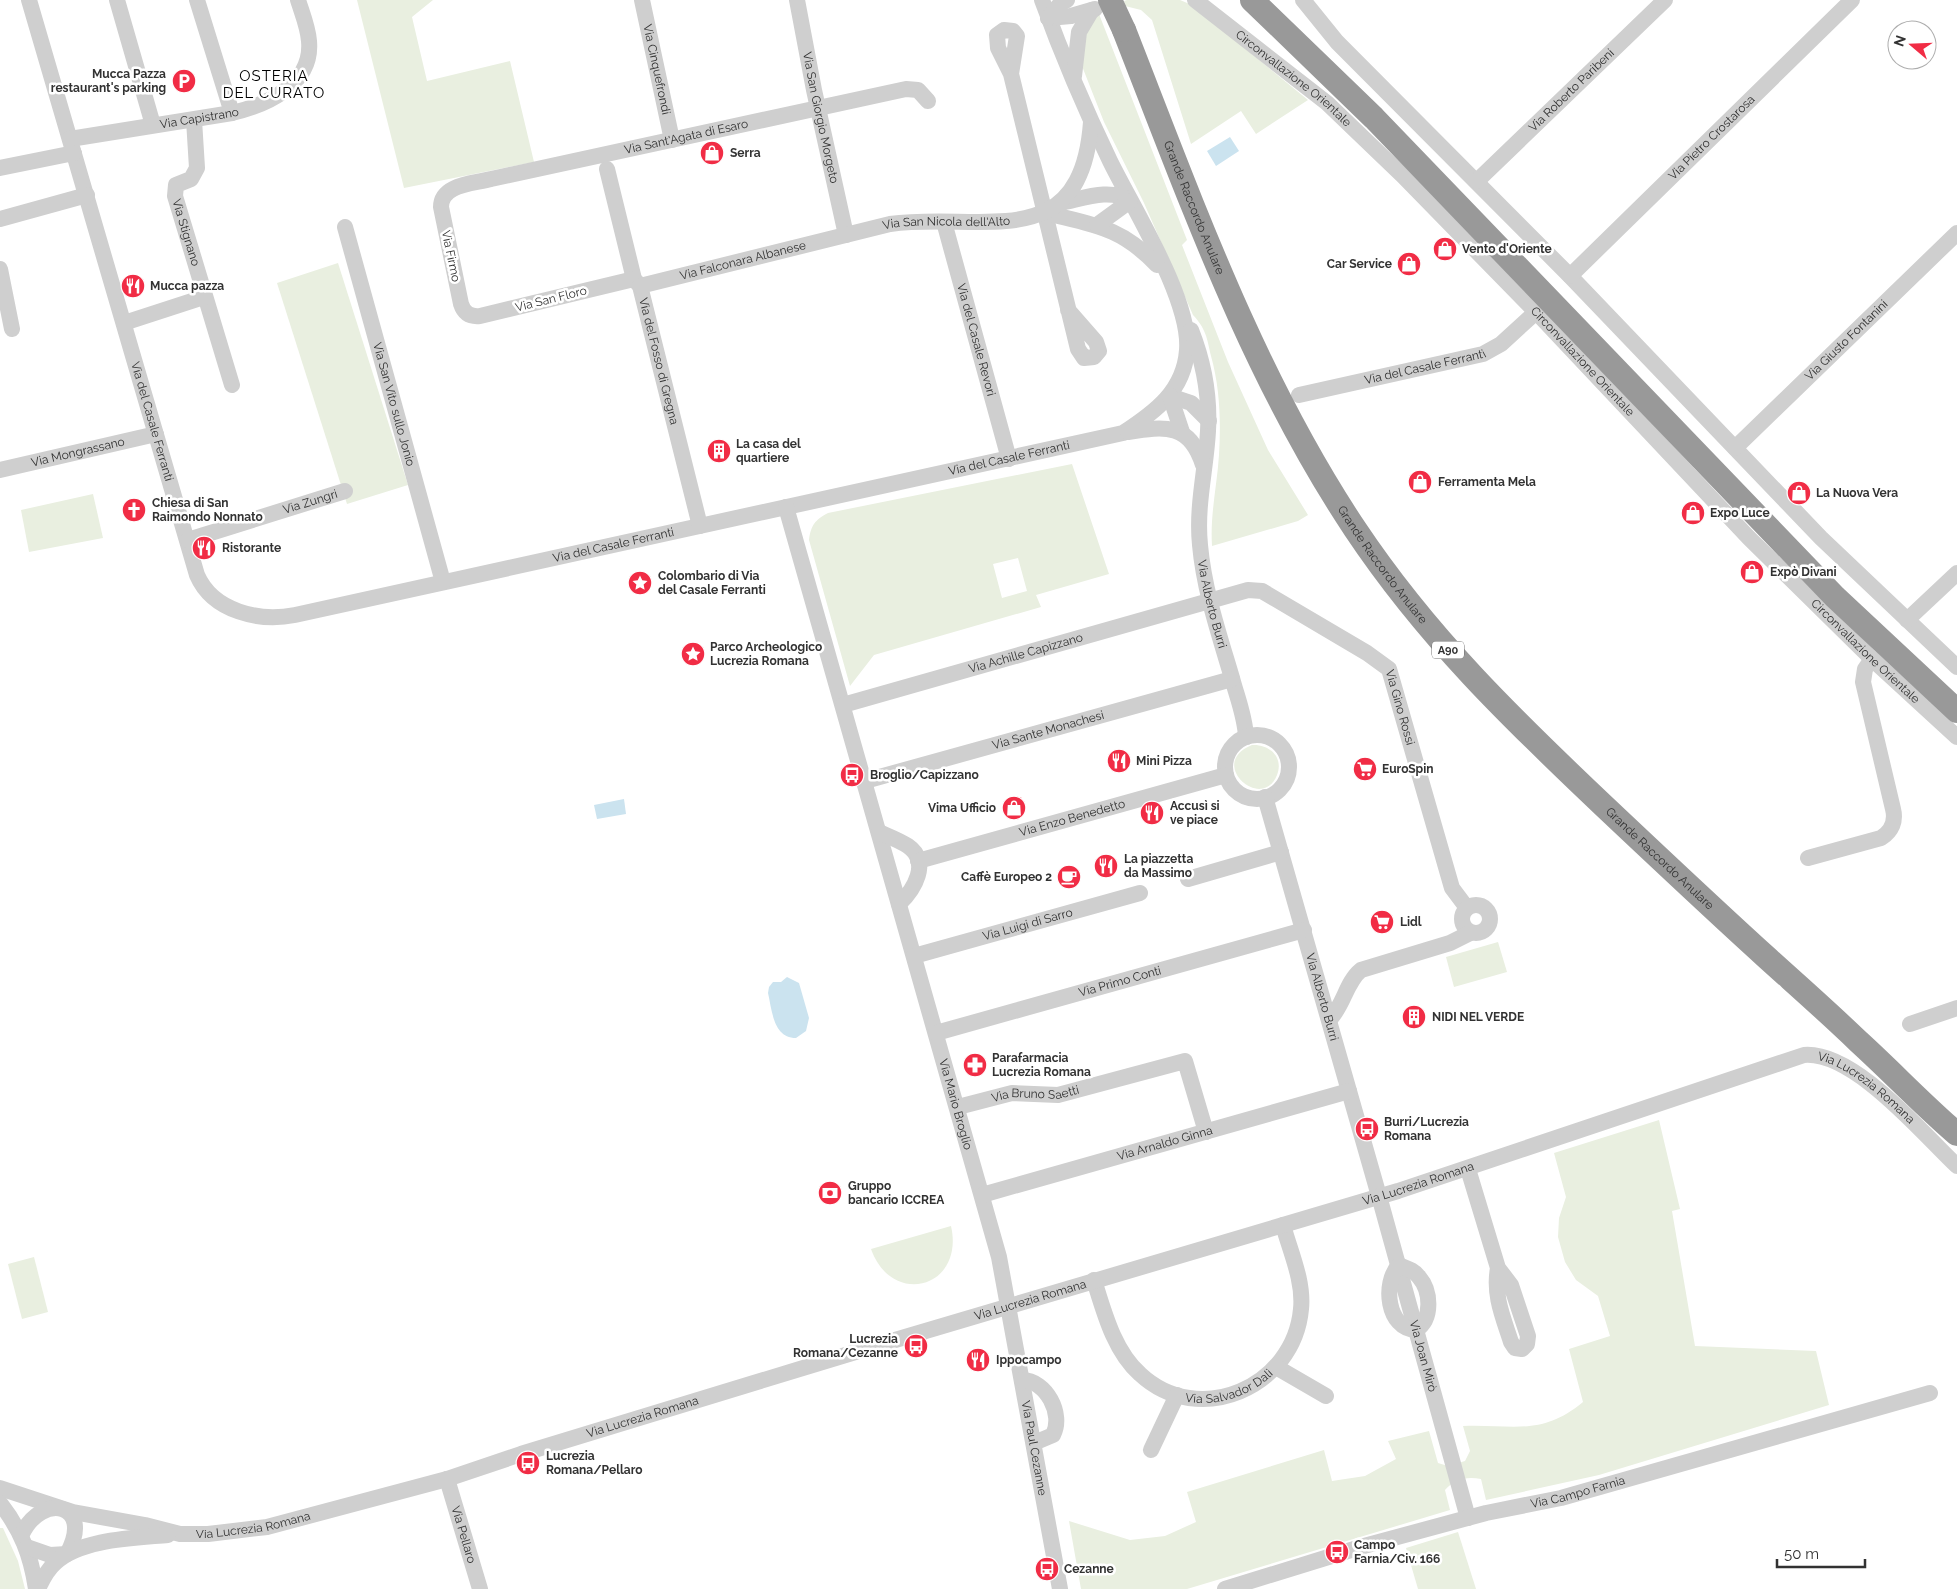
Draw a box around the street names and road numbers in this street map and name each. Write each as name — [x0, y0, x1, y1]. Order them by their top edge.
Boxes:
street label: Via Cinquefrondi — [640, 23, 673, 116]
street label: Circonvallazione Orientale — [1233, 27, 1354, 129]
street label: Via Roberto Paribeni — [1526, 46, 1617, 134]
street label: Via San Giorgio Morgeto — [800, 51, 841, 185]
street label: Via Pietro Crostarosa — [1665, 92, 1758, 183]
street label: Via Capistrano — [159, 105, 240, 131]
street label: Via Sant'Agata di Esaro — [623, 116, 749, 157]
street label: Grande Raccordo Anulare — [1161, 139, 1227, 277]
street label: Via Stignano — [169, 197, 203, 268]
street label: Via San Nicola dell'Alto — [881, 214, 1011, 233]
street label: Via Firmo — [439, 229, 463, 283]
street label: Via Falconara Albanese — [678, 238, 807, 283]
street label: Via del Casale Revori — [954, 282, 998, 397]
street label: Via San Floro — [514, 283, 588, 315]
street label: Via del Fosso di Gregna — [636, 296, 681, 426]
street label: Via Giusto Fontanini — [1802, 297, 1890, 383]
street label: Circonvallazione Orientale — [1528, 304, 1637, 419]
street label: Via San Vito sullo Jonio — [370, 341, 418, 468]
street label: Via del Casale Ferranti — [1363, 347, 1488, 387]
street label: Via del Casale Ferranti — [128, 360, 176, 483]
street label: Via Mongrassano — [30, 434, 126, 470]
street label: Via del Casale Ferranti — [947, 438, 1071, 478]
street label: Via Zungri — [281, 487, 339, 517]
street label: Grande Raccordo Anulare — [1335, 503, 1430, 627]
street label: Via del Casale Ferranti — [552, 525, 675, 565]
street label: Via Alberto Burri — [1195, 559, 1230, 650]
street label: Circonvallazione Orientale — [1808, 596, 1923, 706]
street label: Via Achille Capizzano — [967, 630, 1085, 676]
road number: A90 — [1432, 642, 1464, 658]
street label: Via Gino Rossi — [1383, 668, 1417, 747]
street label: Via Sante Monachesi — [991, 708, 1106, 752]
street label: Via Enzo Benedetto — [1018, 797, 1127, 839]
street label: Grande Raccordo Anulare — [1603, 804, 1717, 912]
street label: Via Luigi di Sarro — [981, 905, 1074, 943]
street label: Via Alberto Burri — [1303, 952, 1341, 1042]
street label: Via Primo Conti — [1077, 963, 1163, 1000]
street label: Via Lucrezia Romana — [1816, 1049, 1918, 1126]
street label: Via Mario Broglio — [936, 1057, 975, 1152]
street label: Via Bruno Saetti — [990, 1083, 1080, 1105]
street label: Via Arnaldo Ginna — [1115, 1123, 1214, 1163]
street label: Via Lucrezia Romana — [1361, 1159, 1476, 1208]
street label: Via Lucrezia Romana — [973, 1277, 1088, 1323]
street label: Via Joan Mirò — [1407, 1319, 1440, 1393]
street label: Via Salvador Dalì — [1184, 1366, 1276, 1406]
street label: Via Lucrezia Romana — [585, 1393, 700, 1441]
street label: Via Paul Cezanne — [1019, 1400, 1050, 1497]
street label: Via Campo Farnia — [1529, 1473, 1627, 1511]
street label: Via Pellaro — [448, 1504, 479, 1565]
street label: Via Lucrezia Romana — [196, 1509, 312, 1541]

